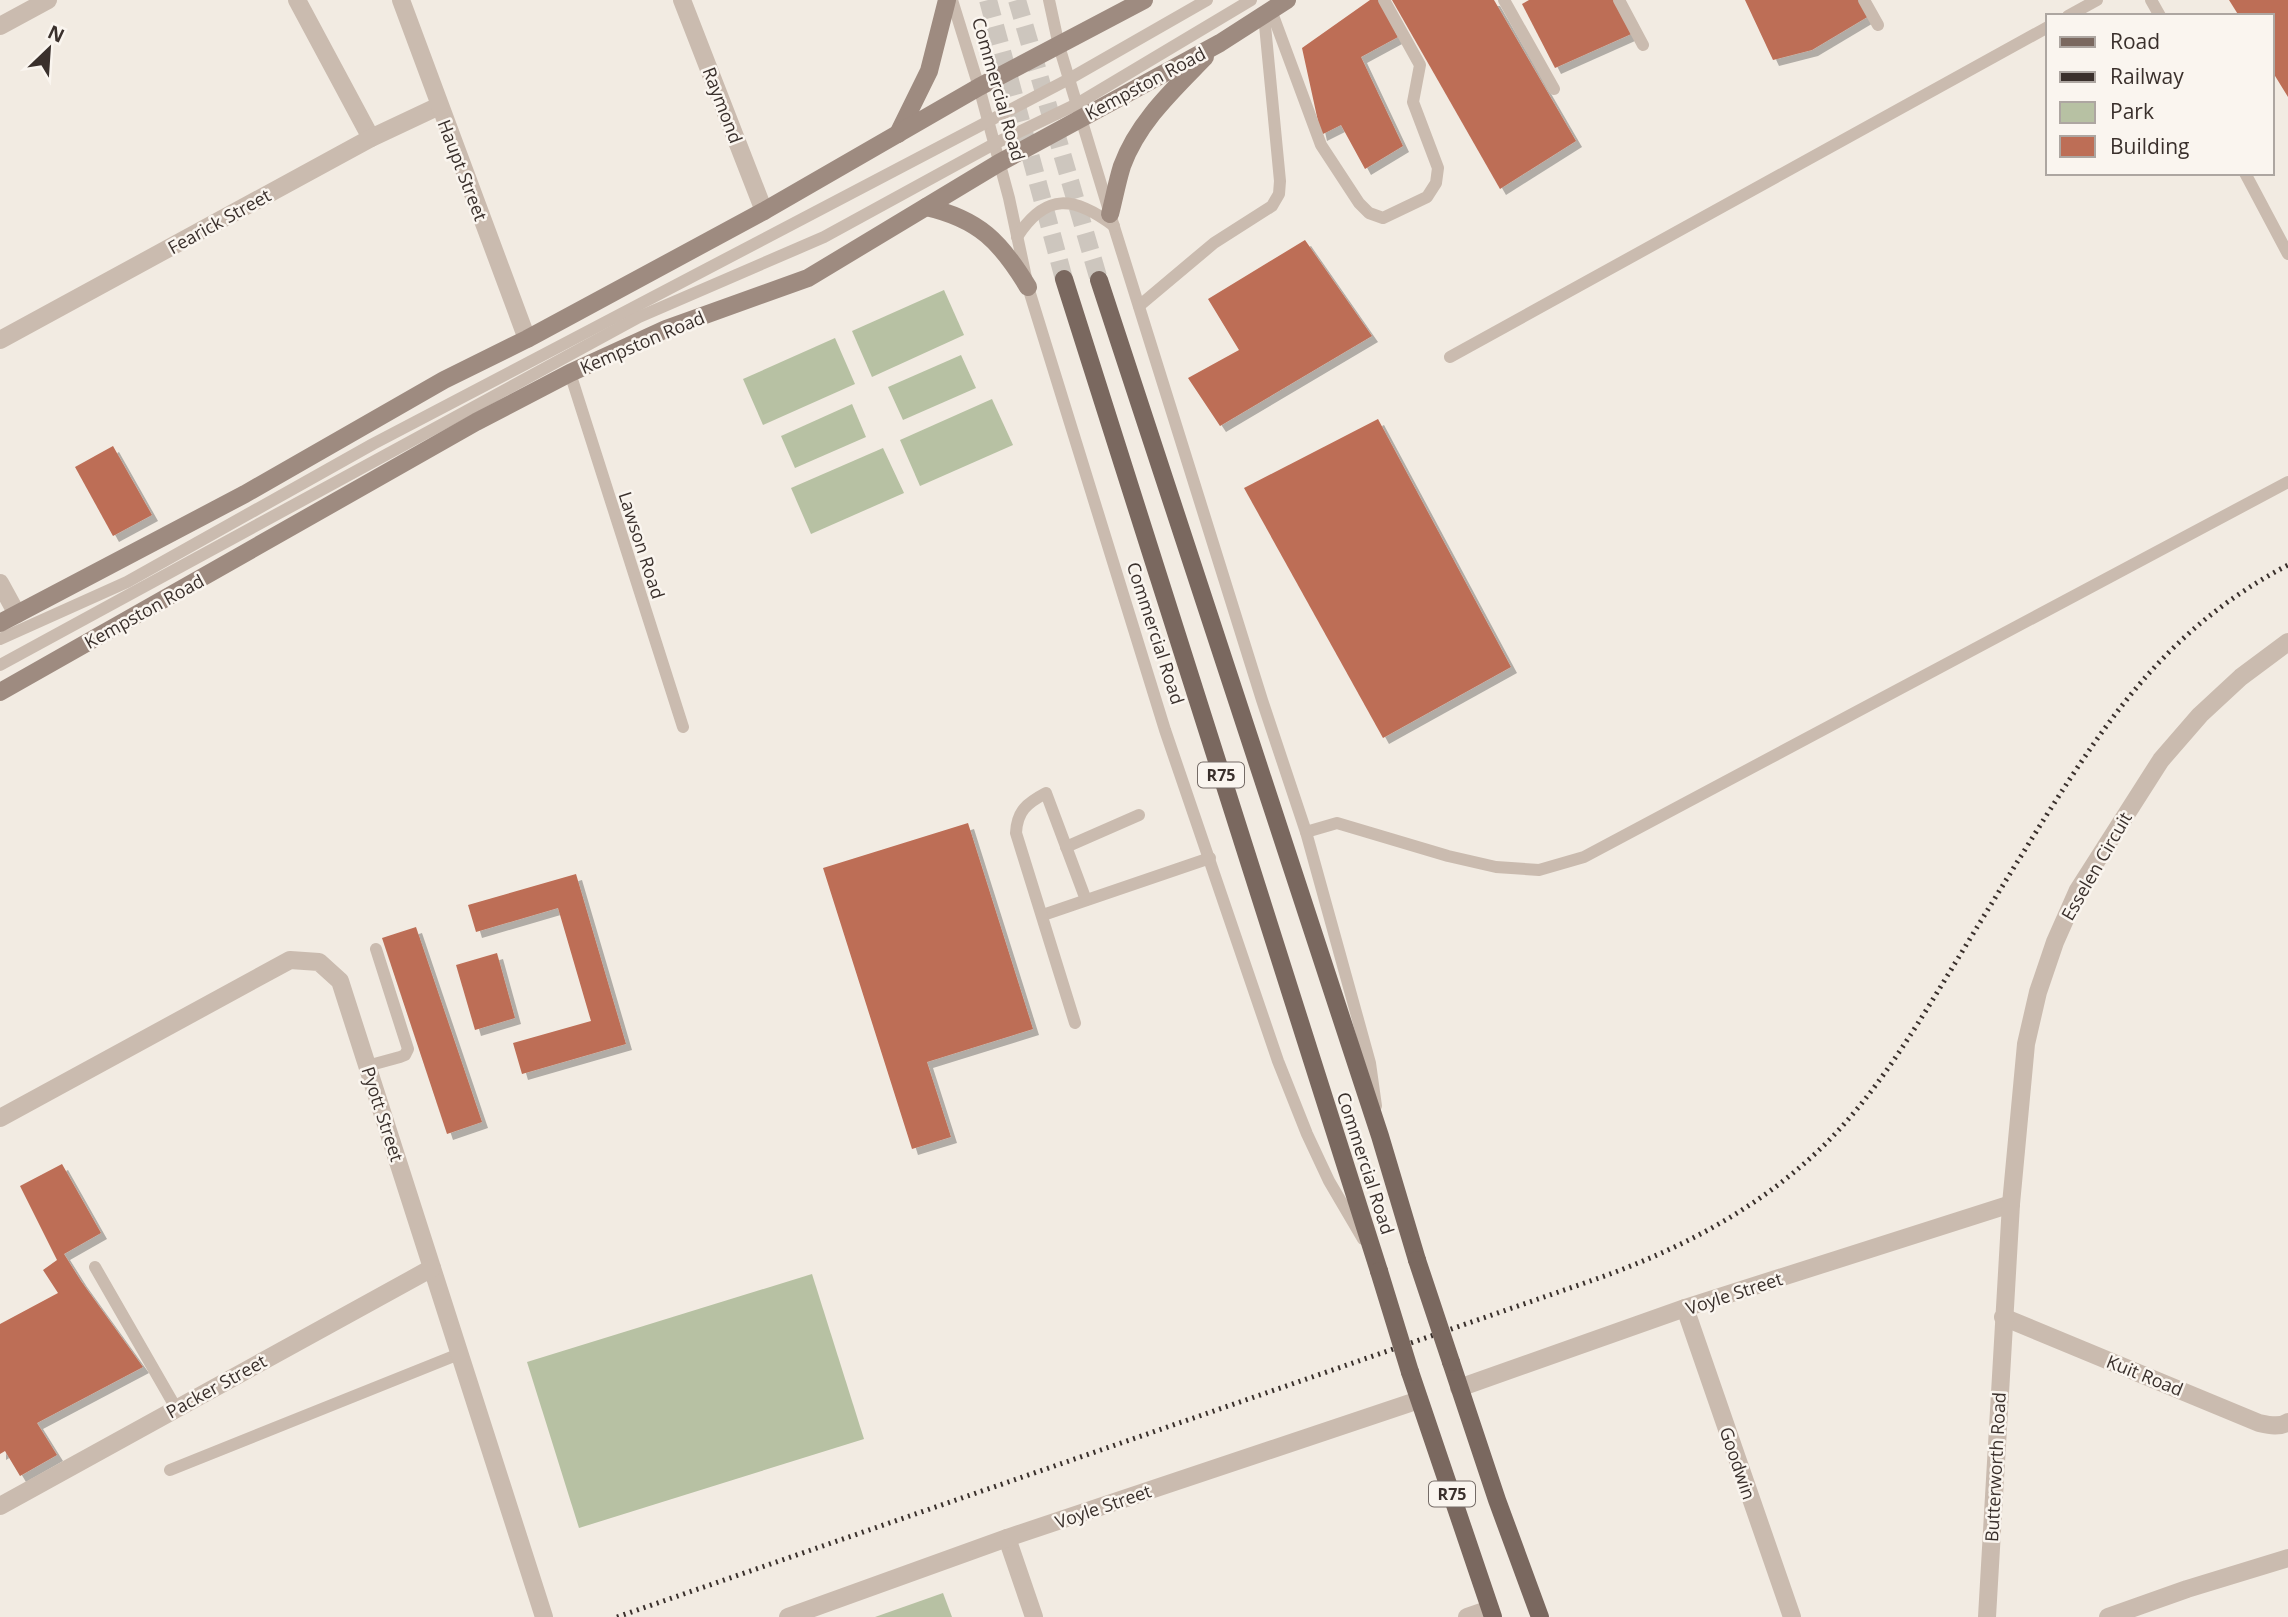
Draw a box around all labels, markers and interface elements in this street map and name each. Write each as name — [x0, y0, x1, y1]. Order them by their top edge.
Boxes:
north arrow — [14, 14, 84, 84]
street label: Commercial Road — [967, 14, 1031, 164]
legend — [2046, 14, 2274, 175]
text: N — [44, 19, 69, 49]
text: Road — [2110, 27, 2160, 55]
street label: Kempston Road — [1081, 41, 1209, 125]
text: Railway — [2110, 62, 2184, 90]
street label: Raymond — [698, 64, 748, 146]
text: Park — [2110, 97, 2154, 125]
street label: Haupt Street — [433, 116, 493, 224]
text: Building — [2110, 132, 2189, 160]
street label: Fearick Street — [163, 183, 275, 259]
street label: Kempston Road — [576, 305, 708, 379]
street label: Lawson Road — [613, 488, 671, 602]
street label: Commercial Road — [1122, 559, 1190, 707]
street label: Kempston Road — [80, 568, 208, 654]
road number: R75 — [1198, 762, 1244, 788]
street label: Esselen Circuit — [2055, 807, 2137, 925]
street label: Pyott Street — [356, 1063, 410, 1165]
street label: Commercial Road — [1332, 1089, 1400, 1237]
street label: Voyle Street — [1683, 1266, 1785, 1320]
street label: Packer Street — [161, 1349, 271, 1423]
street label: Kuit Road — [2103, 1349, 2187, 1401]
street label: Butterworth Road — [1979, 1391, 2011, 1543]
street label: Goodwin — [1714, 1423, 1762, 1503]
street label: Voyle Street — [1052, 1478, 1154, 1534]
road number: R75 — [1429, 1482, 1475, 1506]

